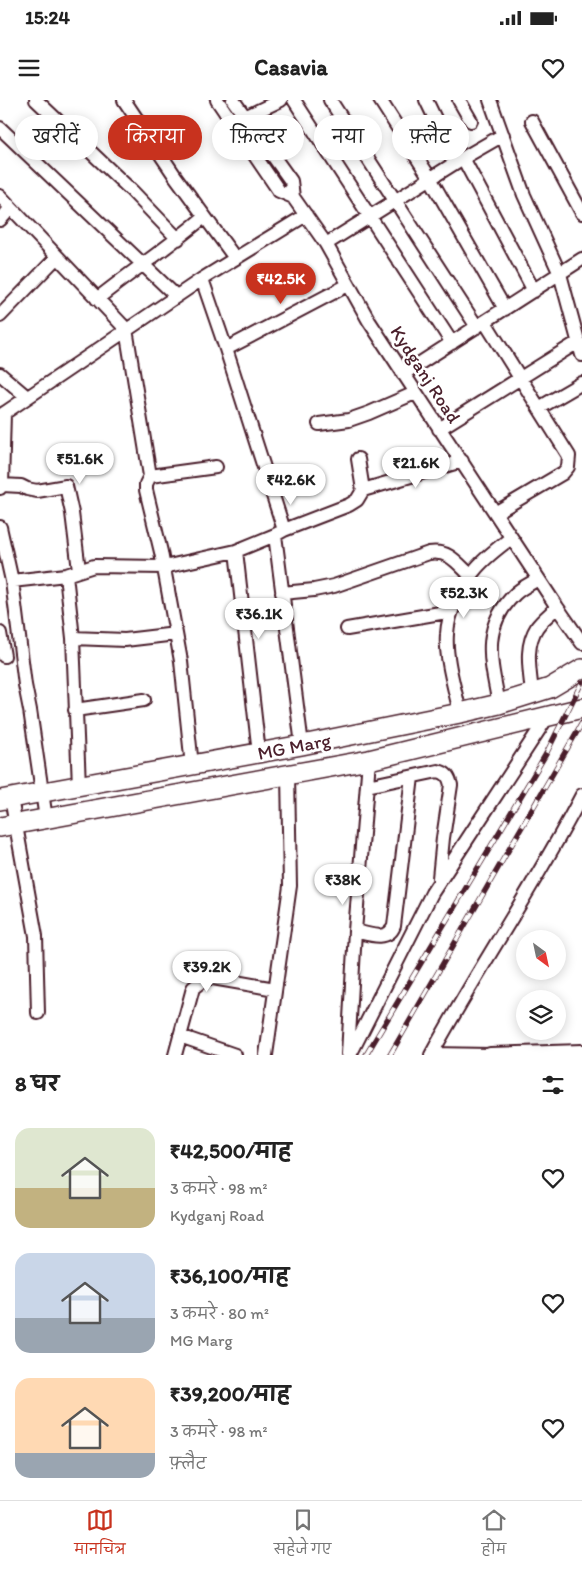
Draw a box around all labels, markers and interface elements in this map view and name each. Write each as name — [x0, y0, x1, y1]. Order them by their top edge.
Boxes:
text: 15:24 — [25, 6, 70, 29]
icon: menu — [15, 54, 43, 82]
text: Casavia — [254, 54, 328, 81]
icon: heart — [539, 54, 567, 82]
chip: खरीदें — [15, 115, 98, 160]
chip: किराया — [108, 115, 202, 160]
chip: फ़िल्टर — [212, 115, 304, 160]
chip: नया — [314, 115, 382, 160]
chip: फ़्लैट — [392, 115, 469, 160]
pin: ₹42.5K — [240, 262, 322, 305]
text: ₹42.5K — [257, 269, 305, 288]
street label: Kydganj Road — [386, 321, 466, 428]
pin: ₹51.6K — [39, 442, 121, 485]
pin: ₹21.6K — [375, 446, 457, 489]
text: ₹51.6K — [57, 449, 103, 468]
text: ₹21.6K — [393, 453, 439, 472]
pin: ₹42.6K — [250, 464, 332, 506]
text: ₹42.6K — [267, 470, 315, 489]
pin: ₹52.3K — [423, 576, 505, 619]
text: ₹52.3K — [440, 583, 488, 602]
pin: ₹36.1K — [218, 598, 300, 640]
text: ₹36.1K — [236, 604, 282, 623]
street label: MG Marg — [255, 728, 333, 765]
pin: ₹38K — [313, 864, 373, 906]
text: ₹38K — [325, 870, 361, 889]
north arrow — [516, 930, 566, 980]
map controls — [516, 930, 566, 1040]
pin: ₹39.2K — [166, 950, 248, 993]
text: ₹39.2K — [183, 957, 231, 976]
button: layers — [516, 990, 566, 1040]
text: 8 घर — [15, 1071, 59, 1096]
icon: filters — [539, 1071, 567, 1099]
text: ₹42,500/माह — [170, 1138, 292, 1163]
icon: home — [55, 1148, 115, 1208]
icon: heart — [539, 1164, 567, 1192]
text: 3 कमरे · 98 m² — [170, 1179, 267, 1198]
text: Kydganj Road — [170, 1206, 264, 1225]
text: ₹36,100/माह — [170, 1263, 289, 1288]
icon: home — [55, 1273, 115, 1333]
icon: heart — [539, 1289, 567, 1317]
text: 3 कमरे · 80 m² — [170, 1304, 269, 1323]
text: MG Marg — [170, 1331, 233, 1350]
text: ₹39,200/माह — [170, 1381, 290, 1406]
icon: home — [55, 1398, 115, 1458]
icon: heart — [539, 1414, 567, 1442]
text: 3 कमरे · 98 m² — [170, 1422, 267, 1441]
text: फ़्लैट — [170, 1454, 206, 1473]
tab: मानचित्र — [74, 1506, 126, 1565]
tab: सहेजे गए — [274, 1506, 332, 1565]
tab: होम — [480, 1506, 508, 1565]

